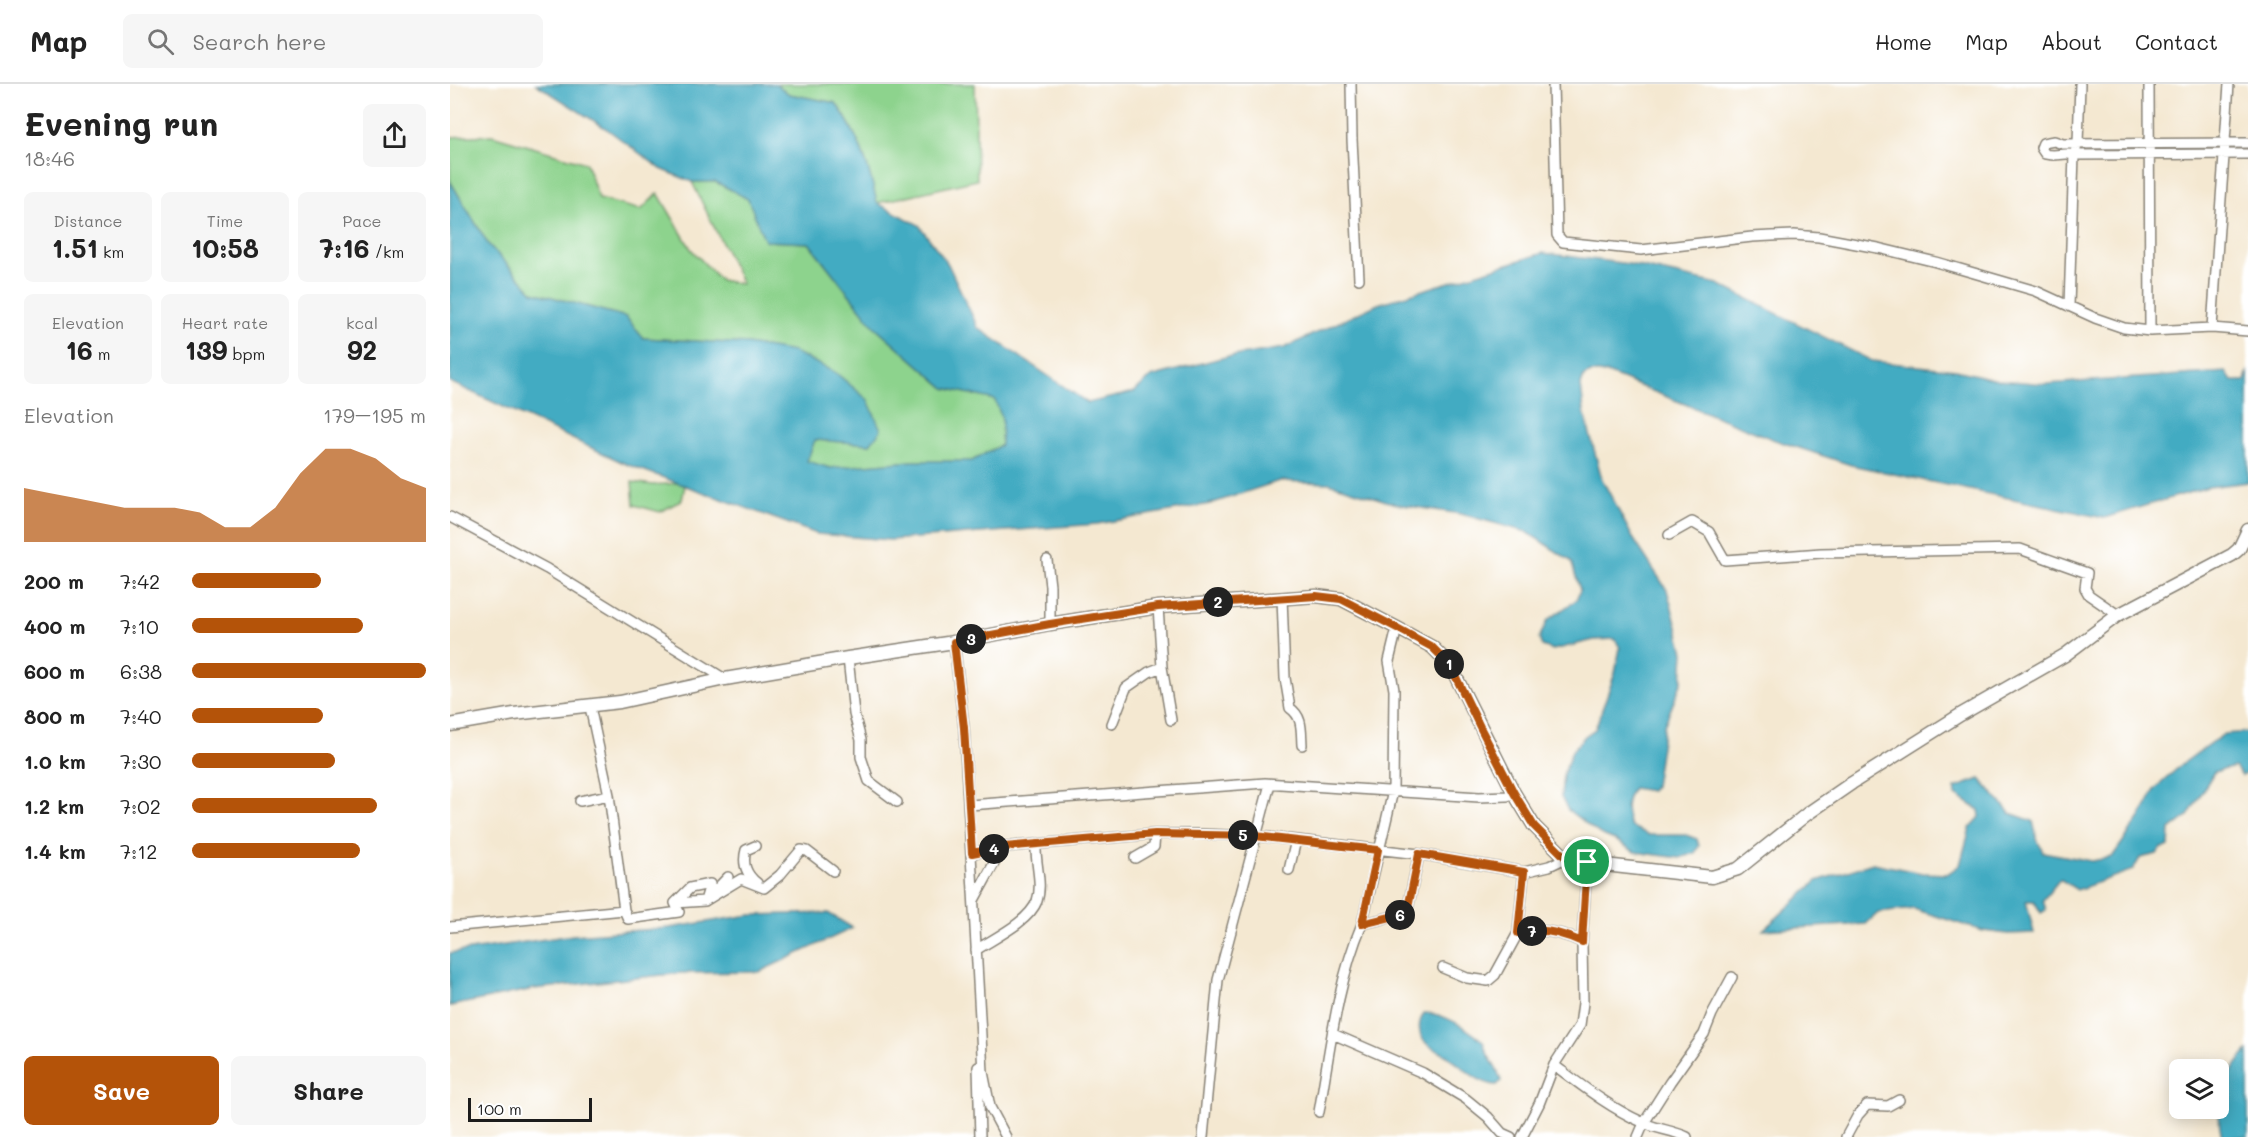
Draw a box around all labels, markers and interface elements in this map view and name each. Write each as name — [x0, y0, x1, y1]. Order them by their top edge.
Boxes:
search box — [123, 14, 543, 68]
text: Map — [30, 23, 87, 59]
icon: search — [144, 25, 177, 58]
text: Search here — [192, 27, 326, 56]
text: Home — [1875, 28, 1932, 55]
text: Map — [1965, 28, 2008, 55]
text: About — [2041, 28, 2102, 55]
text: Contact — [2135, 28, 2218, 55]
text: Evening run — [24, 101, 218, 144]
button: share — [363, 104, 426, 167]
text: 18:46 — [24, 145, 75, 171]
text: Distance — [54, 210, 122, 231]
text: Time — [207, 210, 243, 231]
text: Pace — [342, 210, 382, 231]
text: 1.51 — [52, 231, 98, 265]
text: 10:58 — [191, 231, 259, 265]
text: 7:16 — [320, 231, 370, 265]
text: km — [98, 241, 124, 262]
text: /km — [370, 241, 404, 262]
text: Elevation — [52, 312, 124, 333]
text: Heart rate — [182, 312, 268, 333]
text: kcal — [346, 312, 378, 333]
text: 16 — [65, 333, 93, 367]
text: 139 — [185, 333, 227, 367]
text: 92 — [347, 333, 377, 367]
text: m — [93, 343, 111, 364]
text: bpm — [227, 343, 265, 364]
text: Elevation — [24, 402, 114, 428]
text: 179–195 m — [323, 402, 426, 428]
text: 200 m — [24, 568, 84, 594]
text: 7:42 — [120, 568, 160, 594]
pin: 2 — [1203, 587, 1233, 617]
text: 2 — [1214, 591, 1222, 612]
text: 400 m — [24, 613, 85, 639]
text: 7:10 — [120, 613, 159, 639]
pin: 3 — [956, 624, 986, 654]
text: 3 — [966, 628, 976, 649]
pin: 1 — [1434, 649, 1464, 679]
text: 1 — [1445, 653, 1453, 674]
text: 600 m — [24, 658, 85, 684]
text: 6:38 — [120, 658, 162, 684]
text: 800 m — [24, 703, 85, 729]
text: 7:40 — [120, 703, 161, 729]
text: 1.0 km — [24, 748, 86, 774]
text: 7:30 — [120, 748, 161, 774]
text: 1.2 km — [24, 793, 84, 819]
text: 7:02 — [120, 793, 161, 819]
pin: 5 — [1228, 820, 1258, 850]
text: 5 — [1238, 824, 1248, 845]
pin: 4 — [979, 834, 1009, 864]
pin — [1561, 836, 1612, 887]
text: 1.4 km — [24, 838, 86, 864]
text: 7:12 — [120, 838, 157, 864]
text: 4 — [989, 838, 999, 859]
icon: arrive — [1570, 845, 1603, 878]
pin: 6 — [1385, 900, 1415, 930]
text: 6 — [1395, 904, 1405, 925]
pin: 7 — [1517, 916, 1547, 946]
text: 7 — [1528, 920, 1536, 941]
button: Save — [24, 1056, 219, 1125]
button: Share — [231, 1056, 426, 1125]
map controls — [2169, 1059, 2229, 1119]
button: layers — [2169, 1059, 2229, 1119]
scale bar — [468, 1095, 592, 1122]
text: 100 m — [477, 1098, 522, 1119]

